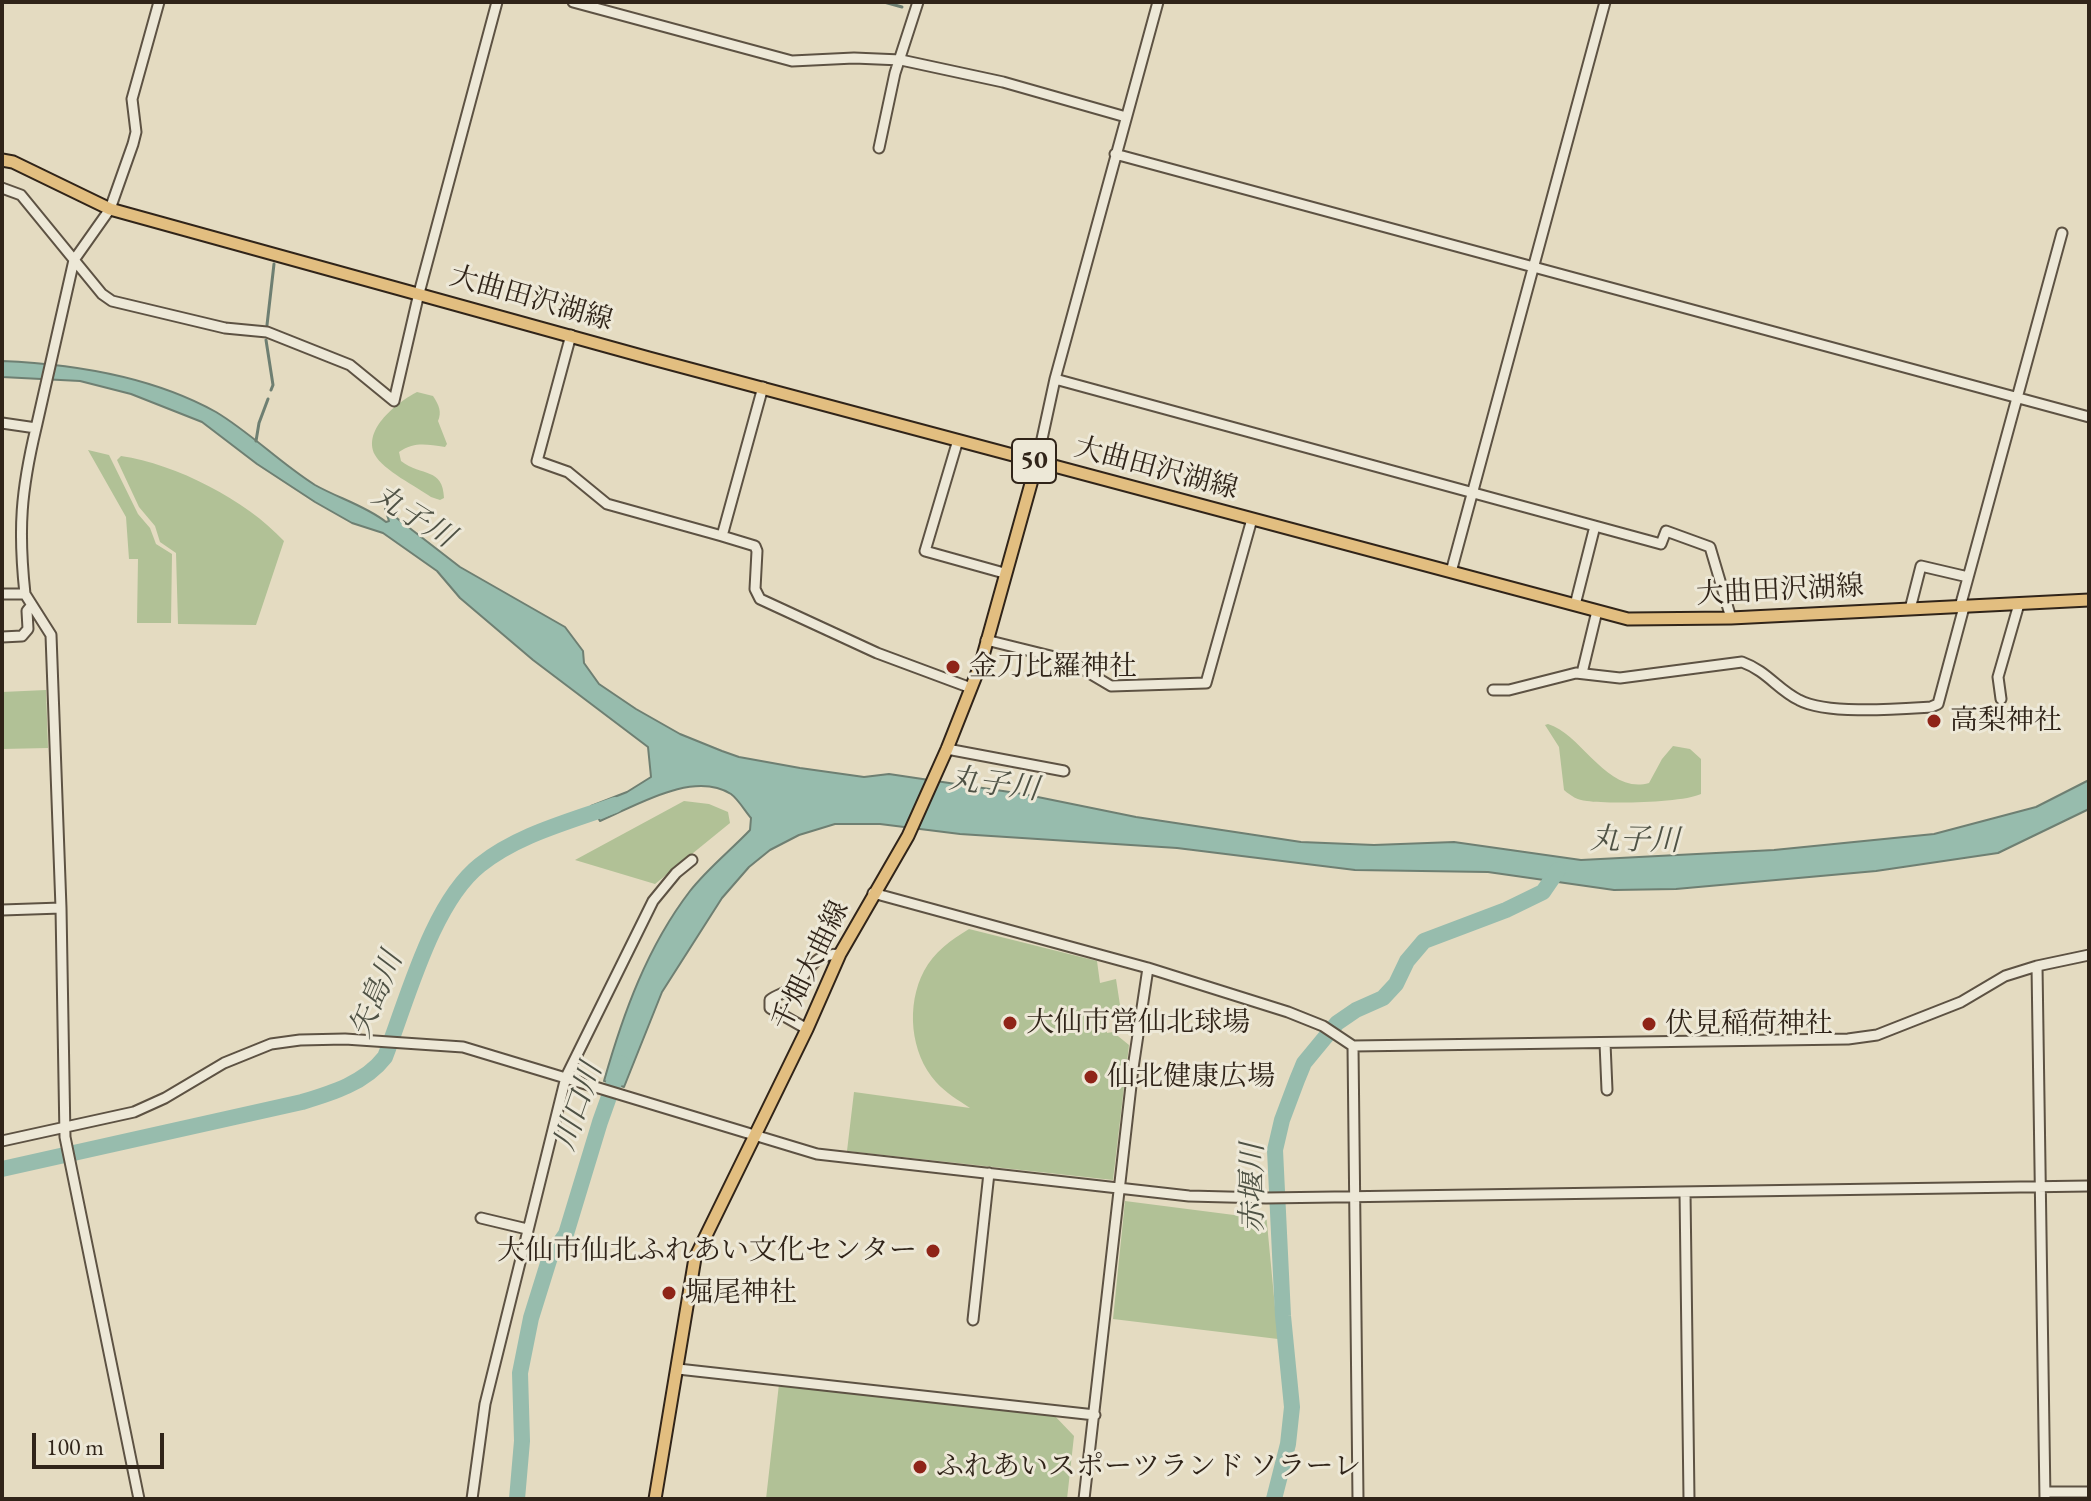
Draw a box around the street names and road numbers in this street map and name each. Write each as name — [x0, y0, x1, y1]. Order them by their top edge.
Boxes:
street label: 大曲田沢湖線 — [446, 260, 616, 338]
street label: 大曲田沢湖線 — [1071, 431, 1241, 507]
road number: 50 — [1012, 439, 1056, 483]
street label: 大曲田沢湖線 — [1695, 570, 1865, 612]
street label: 千畑大曲線 — [765, 896, 857, 1036]

